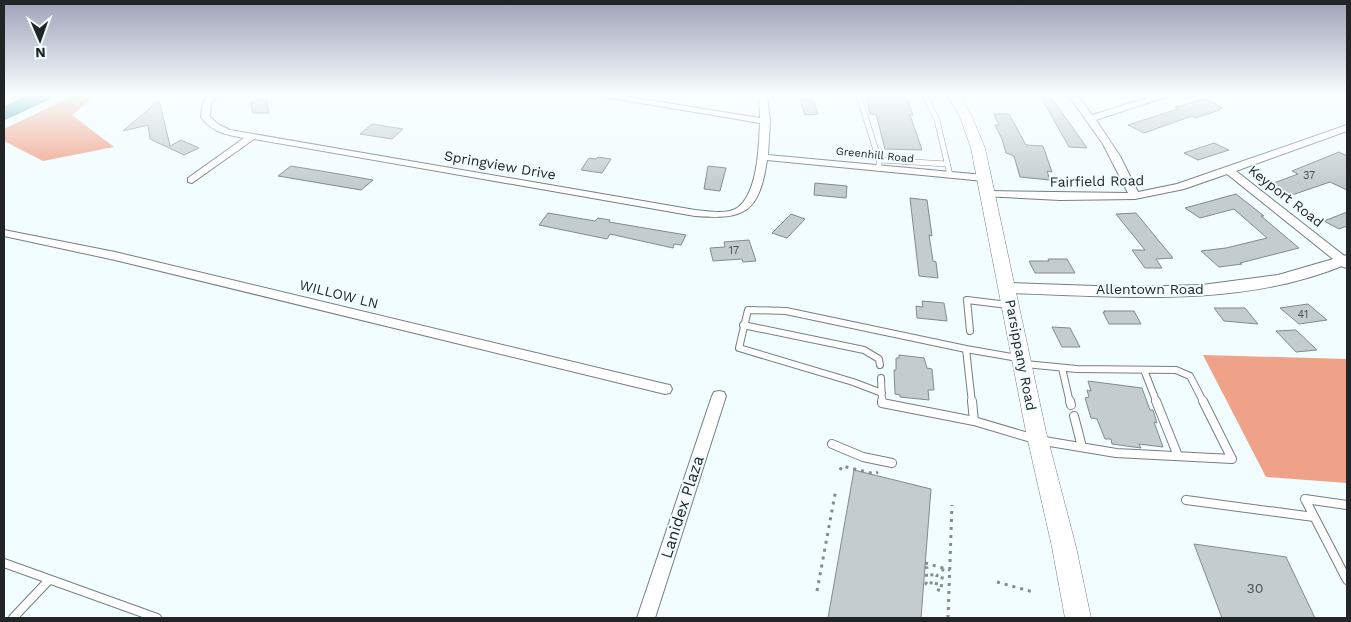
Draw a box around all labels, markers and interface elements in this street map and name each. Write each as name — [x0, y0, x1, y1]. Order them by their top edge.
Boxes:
north arrow — [15, 15, 65, 65]
text: N — [35, 45, 46, 61]
street label: Greenhill Road — [835, 144, 915, 166]
street label: Springview Drive — [443, 147, 557, 183]
street label: Keyport Road — [1245, 162, 1327, 230]
house number: 37 — [1303, 169, 1315, 182]
street label: Fairfield Road — [1050, 172, 1144, 190]
house number: 17 — [729, 244, 739, 257]
street label: WILLOW LN — [298, 276, 380, 312]
street label: Allentown Road — [1096, 281, 1204, 297]
street label: Parsippany Road — [1002, 298, 1040, 412]
house number: 41 — [1298, 308, 1308, 321]
street label: Lanidex Plaza — [656, 453, 708, 561]
house number: 30 — [1247, 580, 1263, 596]

